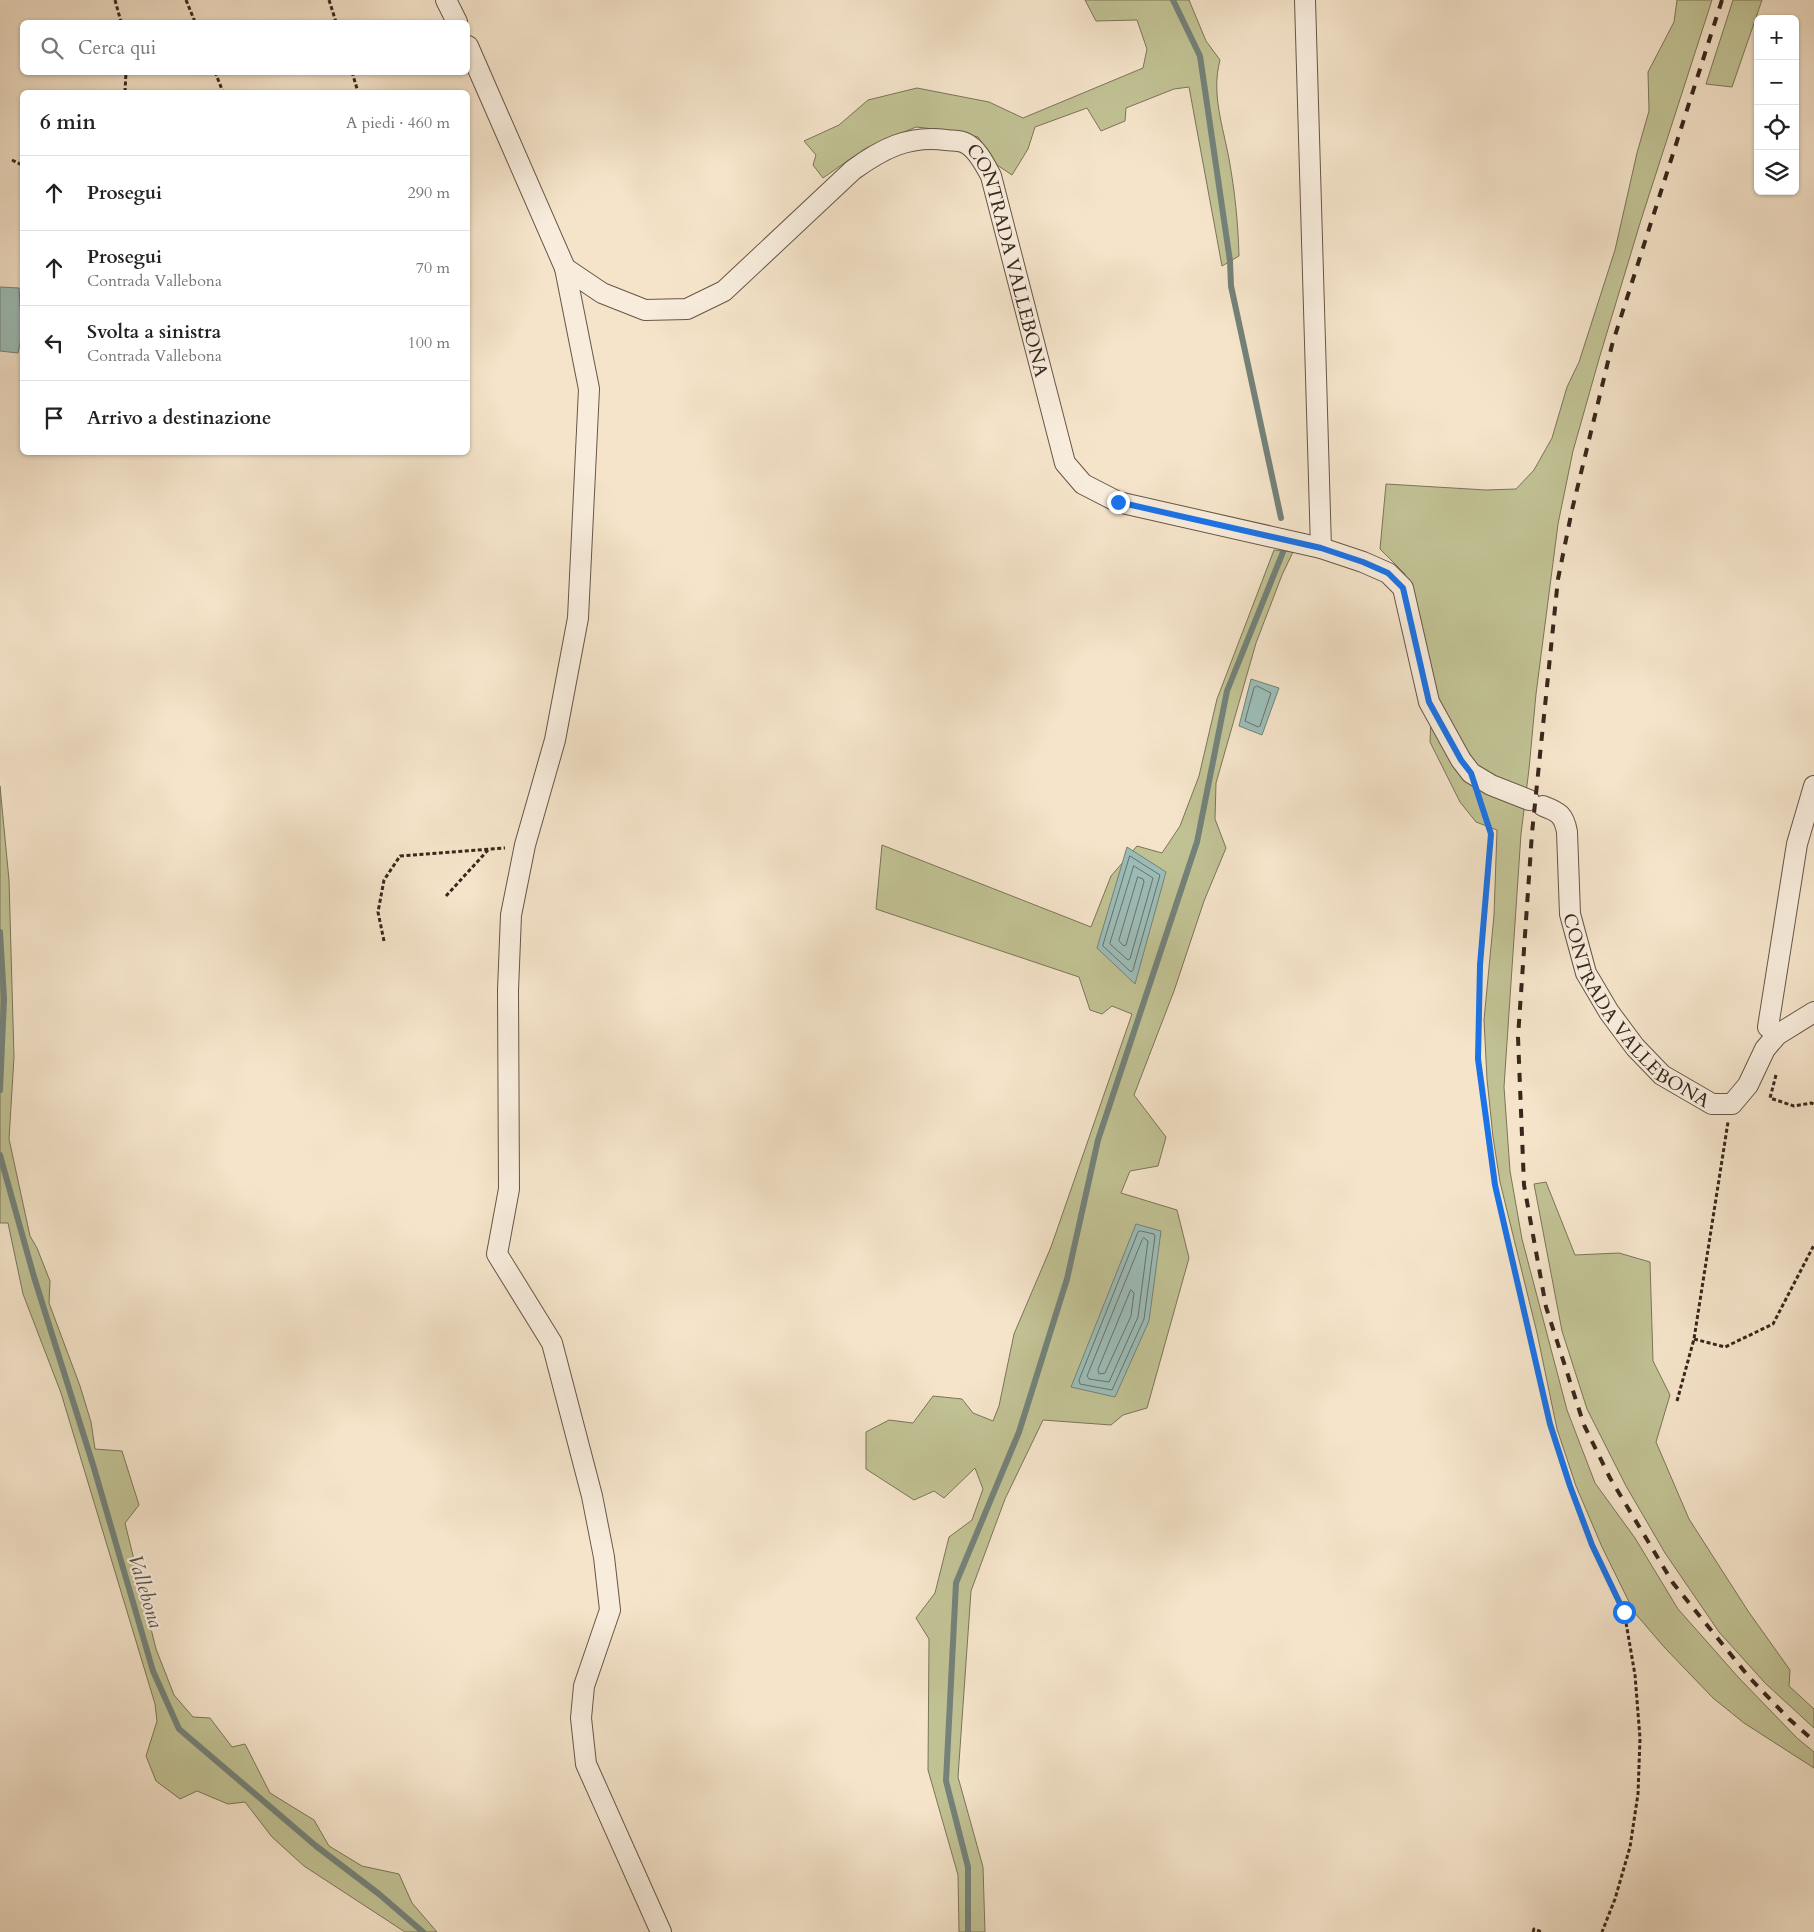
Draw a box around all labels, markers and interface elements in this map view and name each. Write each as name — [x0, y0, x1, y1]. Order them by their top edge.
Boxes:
map controls — [1754, 15, 1799, 195]
button: + — [1754, 15, 1799, 60]
search box — [20, 20, 470, 75]
icon: search — [38, 34, 66, 62]
text: Cerca qui — [78, 35, 156, 61]
button: − — [1754, 60, 1799, 105]
button: locate — [1754, 105, 1799, 150]
text: 6 min — [40, 108, 96, 137]
text: A piedi · 460 m — [346, 112, 450, 134]
street label: CONTRADA VALLEBONA — [960, 138, 1054, 380]
button: layers — [1754, 150, 1799, 195]
icon: ahead — [40, 179, 68, 207]
text: Prosegui — [87, 180, 162, 206]
text: 290 m — [408, 182, 450, 204]
text: Prosegui — [87, 244, 162, 270]
icon: ahead — [40, 254, 68, 282]
text: 70 m — [416, 257, 450, 279]
text: Contrada Vallebona — [87, 270, 222, 292]
text: Svolta a sinistra — [87, 319, 221, 345]
icon: left — [40, 329, 68, 357]
text: 100 m — [408, 332, 450, 354]
text: Contrada Vallebona — [87, 345, 222, 367]
icon: arrive — [40, 404, 68, 432]
text: Arrivo a destinazione — [87, 405, 271, 431]
route end — [1107, 491, 1130, 514]
street label: CONTRADA VALLEBONA — [1556, 910, 1715, 1114]
water label: Vallebona — [122, 1551, 170, 1631]
route start — [1613, 1601, 1636, 1624]

